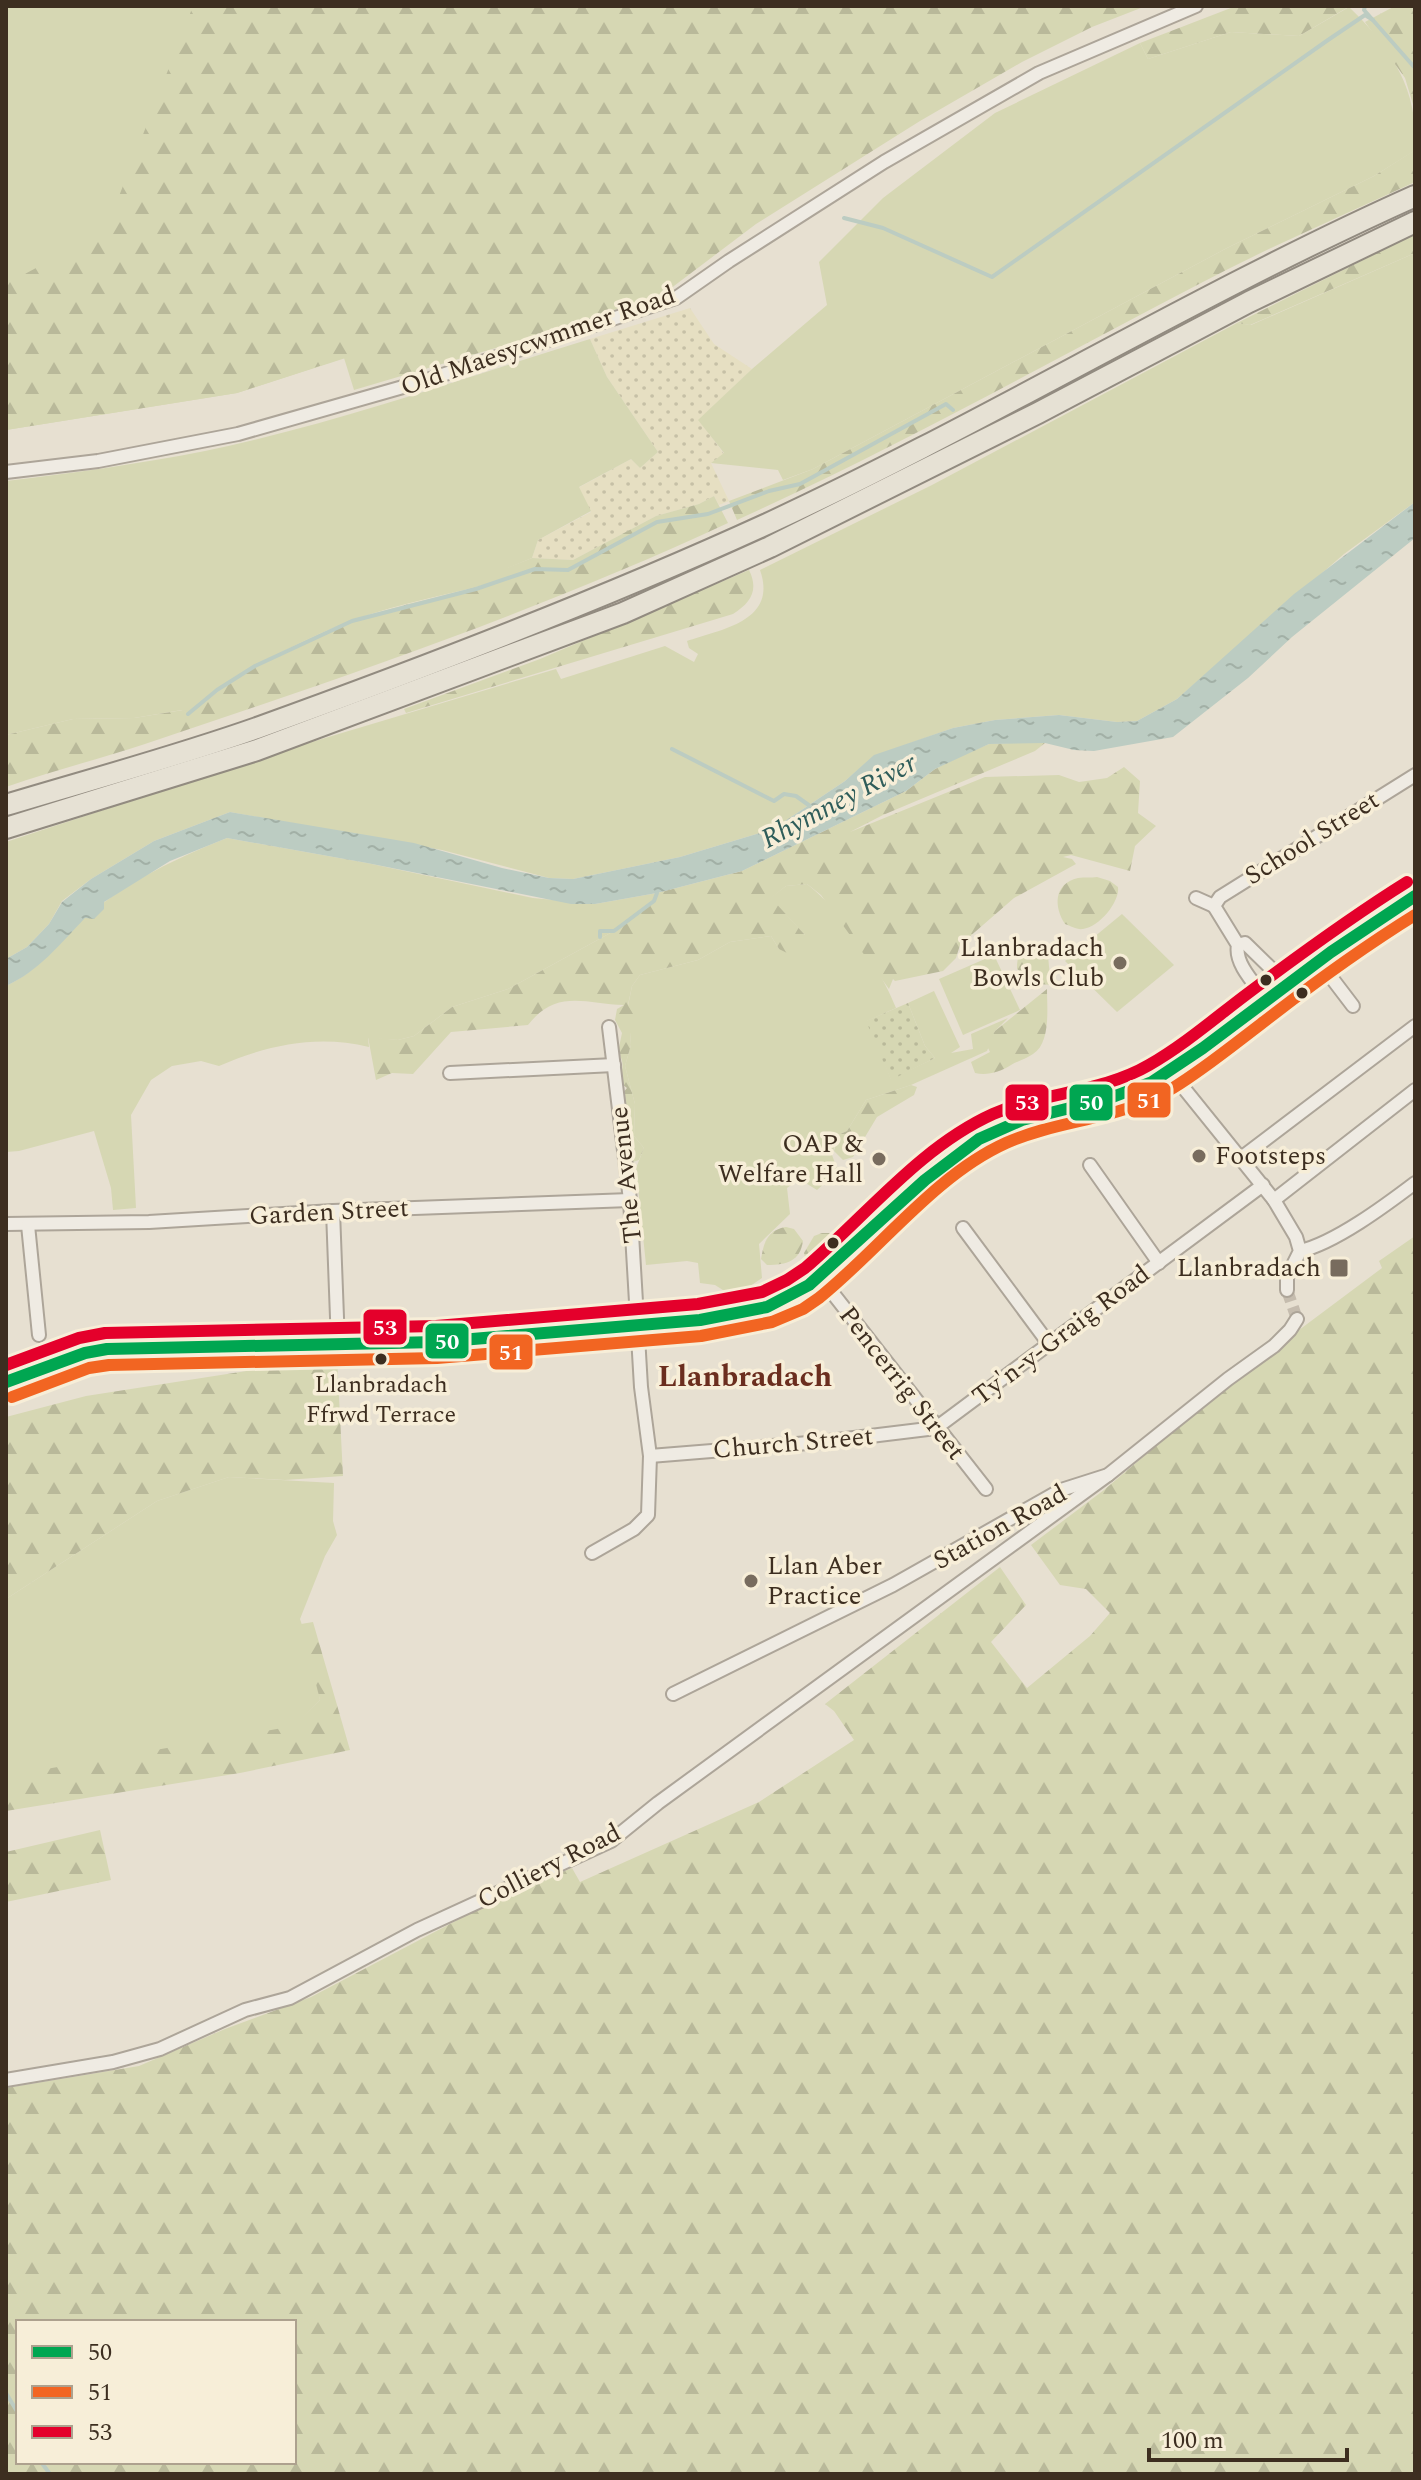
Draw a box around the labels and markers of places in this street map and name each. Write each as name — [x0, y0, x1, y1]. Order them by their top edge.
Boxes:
place label: Llanbradach Bowls Club — [960, 928, 1104, 998]
marker: Llanbradach Bowls Club — [1111, 954, 1129, 972]
unlabelled marker — [1258, 972, 1274, 988]
unlabelled marker — [1294, 985, 1310, 1001]
place label: OAP & Welfare Hall — [718, 1124, 864, 1194]
place label: Footsteps — [1215, 1136, 1326, 1176]
marker: Footsteps — [1190, 1147, 1208, 1165]
marker: OAP & Welfare Hall — [870, 1150, 888, 1168]
unlabelled marker — [825, 1235, 841, 1251]
place label: Llanbradach — [1177, 1248, 1321, 1288]
marker: Llanbradach — [1328, 1257, 1350, 1279]
marker: Llanbradach Ffrwd Terrace — [373, 1351, 389, 1367]
place label: Llanbradach Ffrwd Terrace — [306, 1367, 456, 1433]
place label: Llan Aber Practice — [767, 1546, 882, 1616]
marker: Llan Aber Practice — [742, 1572, 760, 1590]

